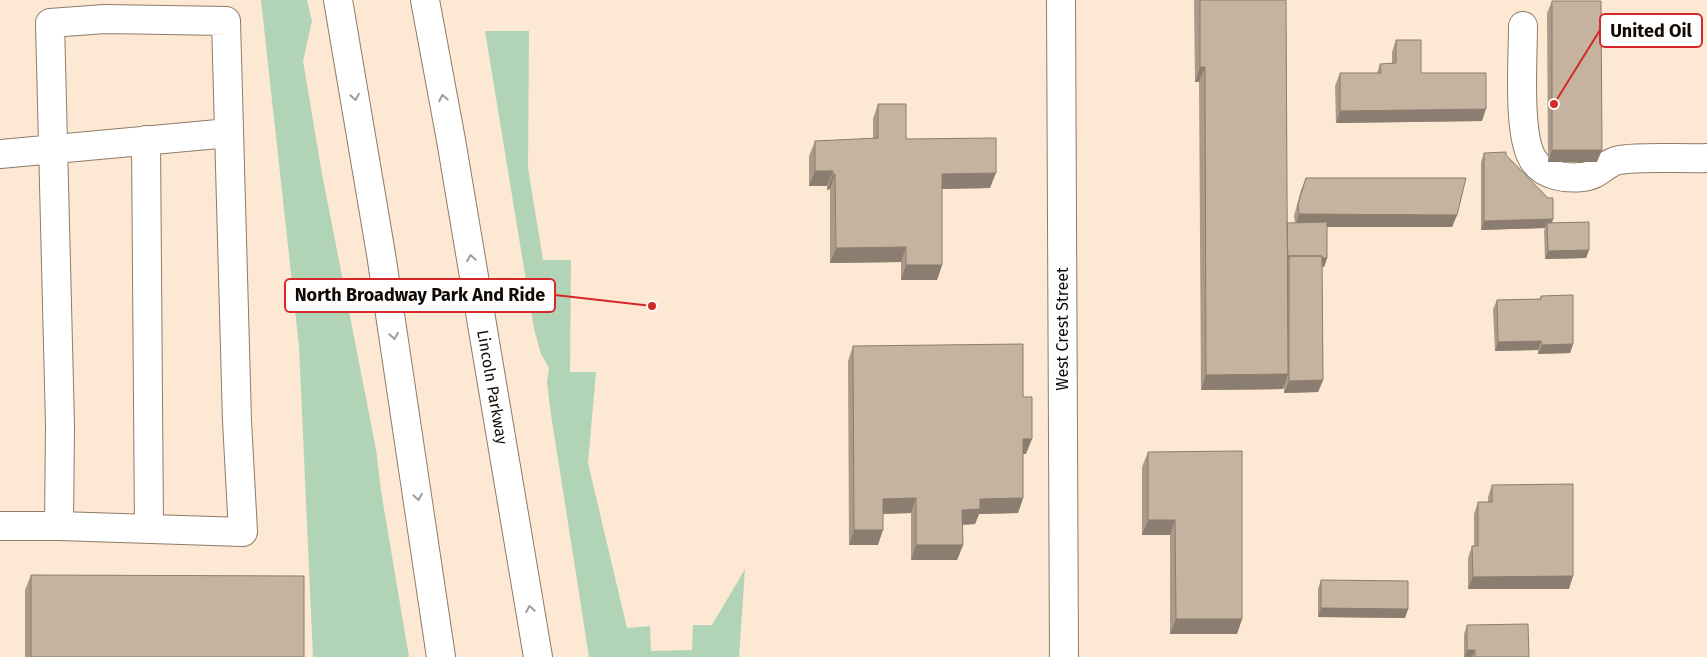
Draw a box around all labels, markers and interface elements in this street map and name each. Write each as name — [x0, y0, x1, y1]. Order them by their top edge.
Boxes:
callout: United Oil — [1600, 14, 1702, 47]
text: United Oil — [1610, 20, 1692, 42]
one-way arrow — [349, 92, 359, 101]
one-way arrow — [438, 93, 448, 102]
one-way arrow — [466, 253, 476, 262]
street label: West Crest Street — [1053, 267, 1072, 391]
callout: North Broadway Park And Ride — [285, 279, 555, 312]
text: North Broadway Park And Ride — [295, 284, 545, 306]
street label: Lincoln Parkway — [473, 328, 512, 446]
one-way arrow — [388, 332, 398, 341]
one-way arrow — [412, 493, 423, 501]
one-way arrow — [525, 605, 535, 613]

